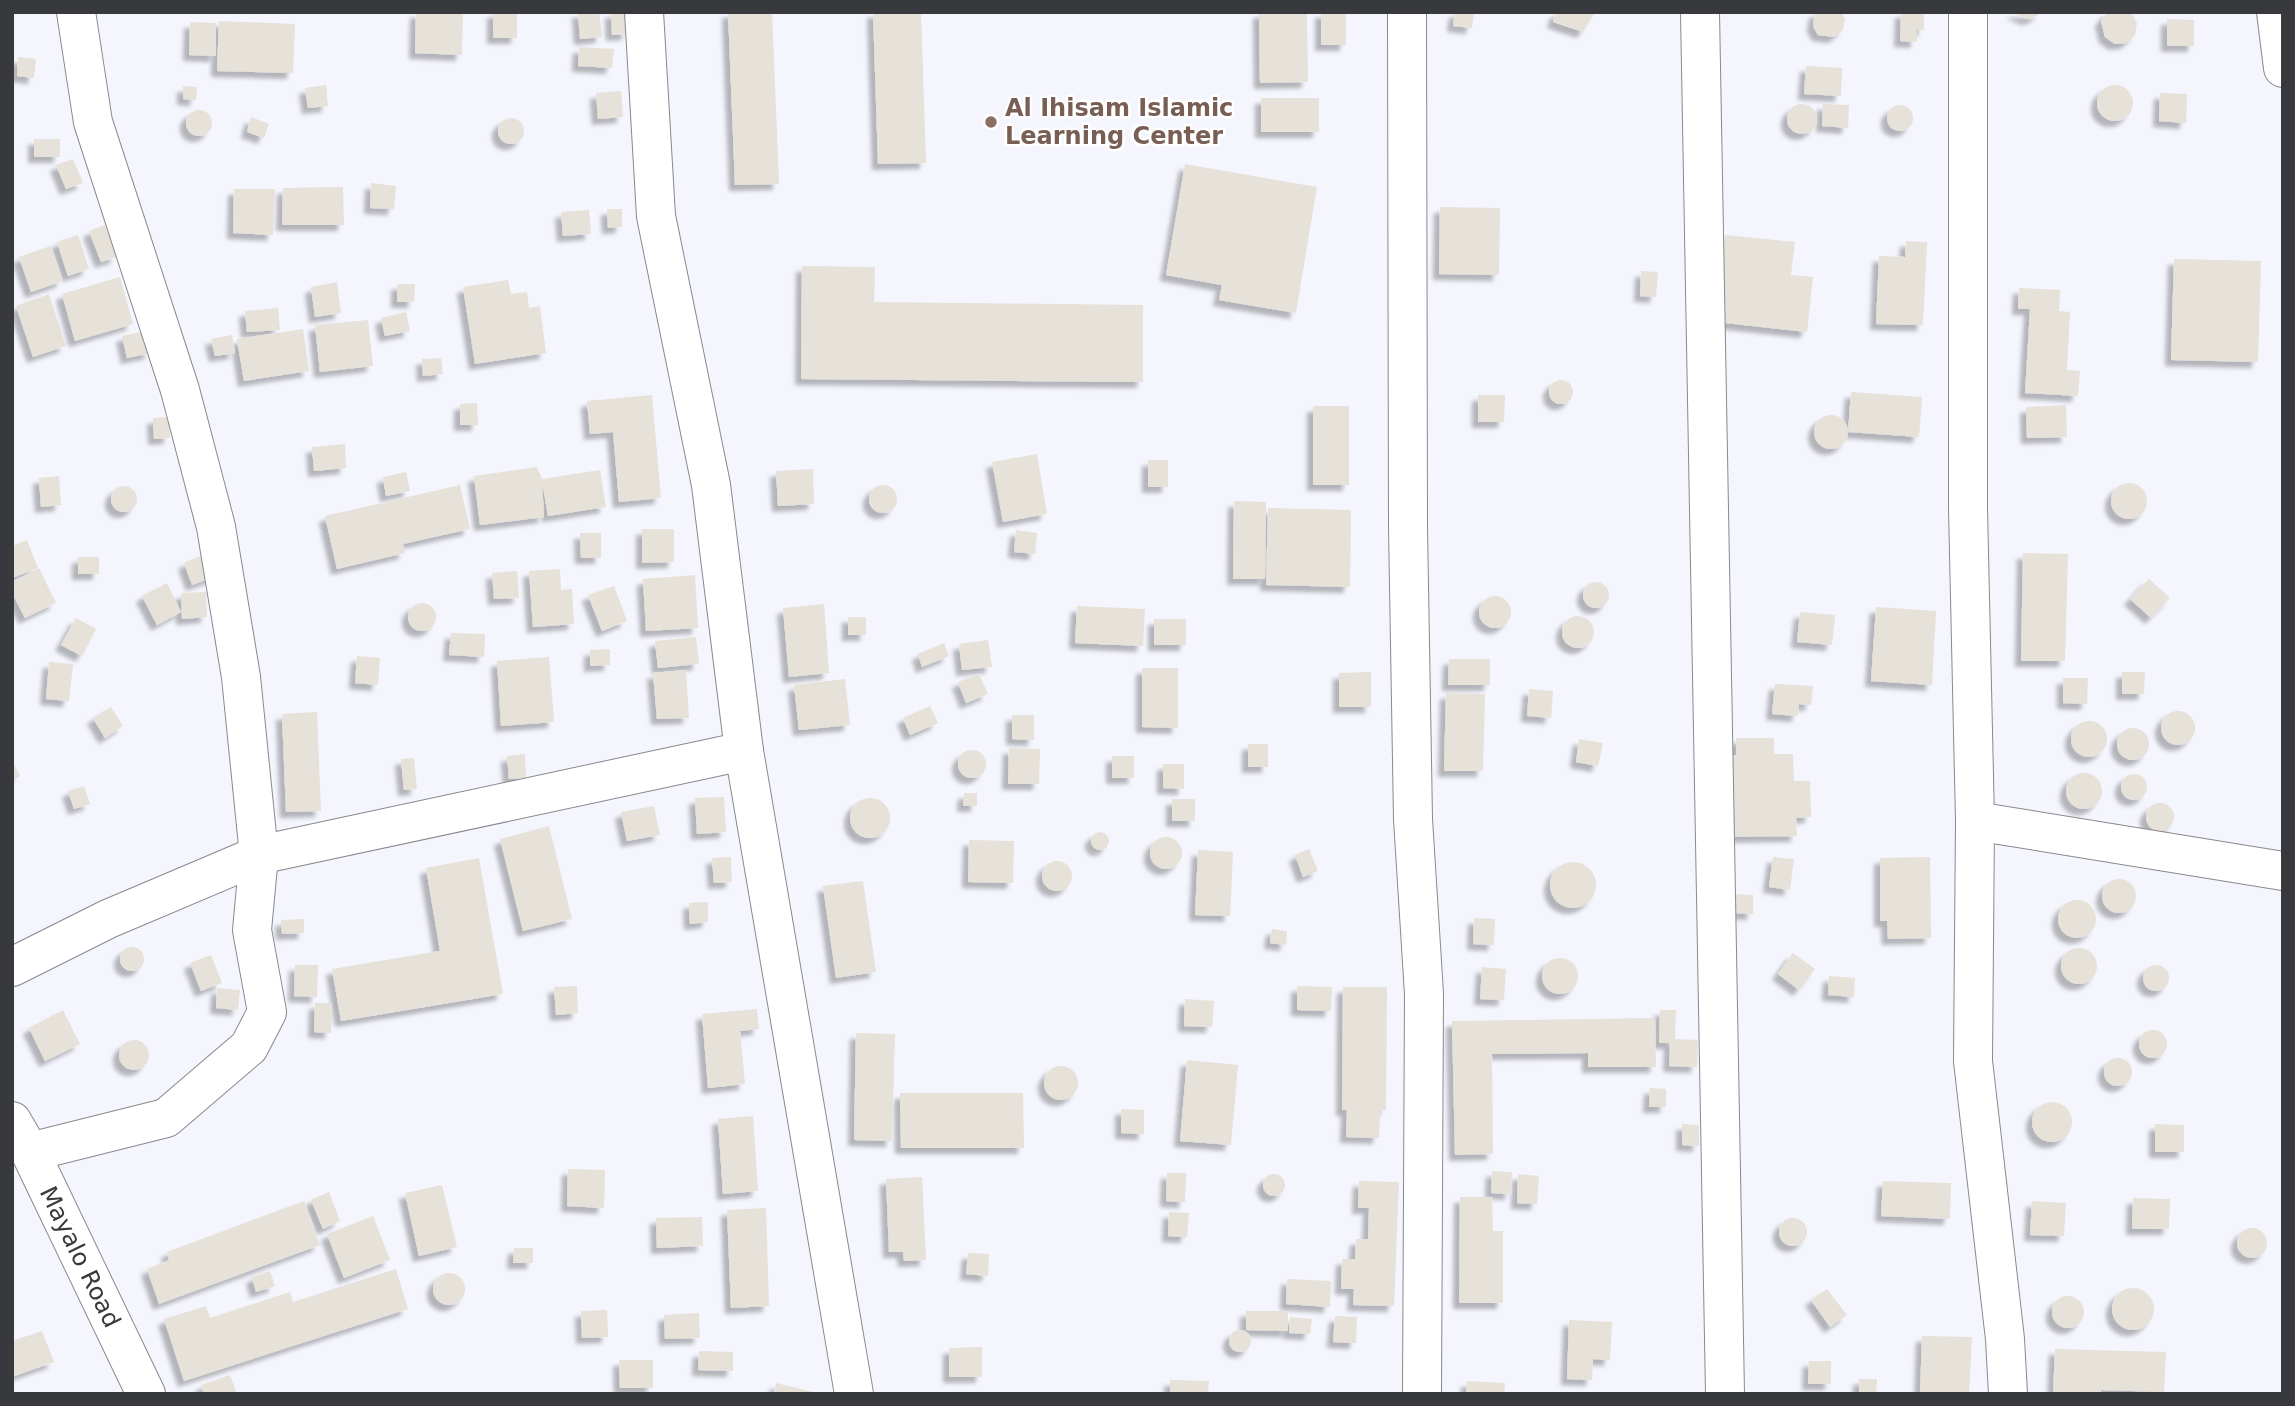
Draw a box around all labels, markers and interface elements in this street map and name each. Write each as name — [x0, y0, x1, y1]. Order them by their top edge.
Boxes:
place label: Al Ihisam Islamic Learning Center — [1005, 94, 1233, 150]
marker: Al Ihisam Islamic Learning Center — [983, 114, 999, 130]
street label: Mayalo Road — [34, 1182, 126, 1332]

